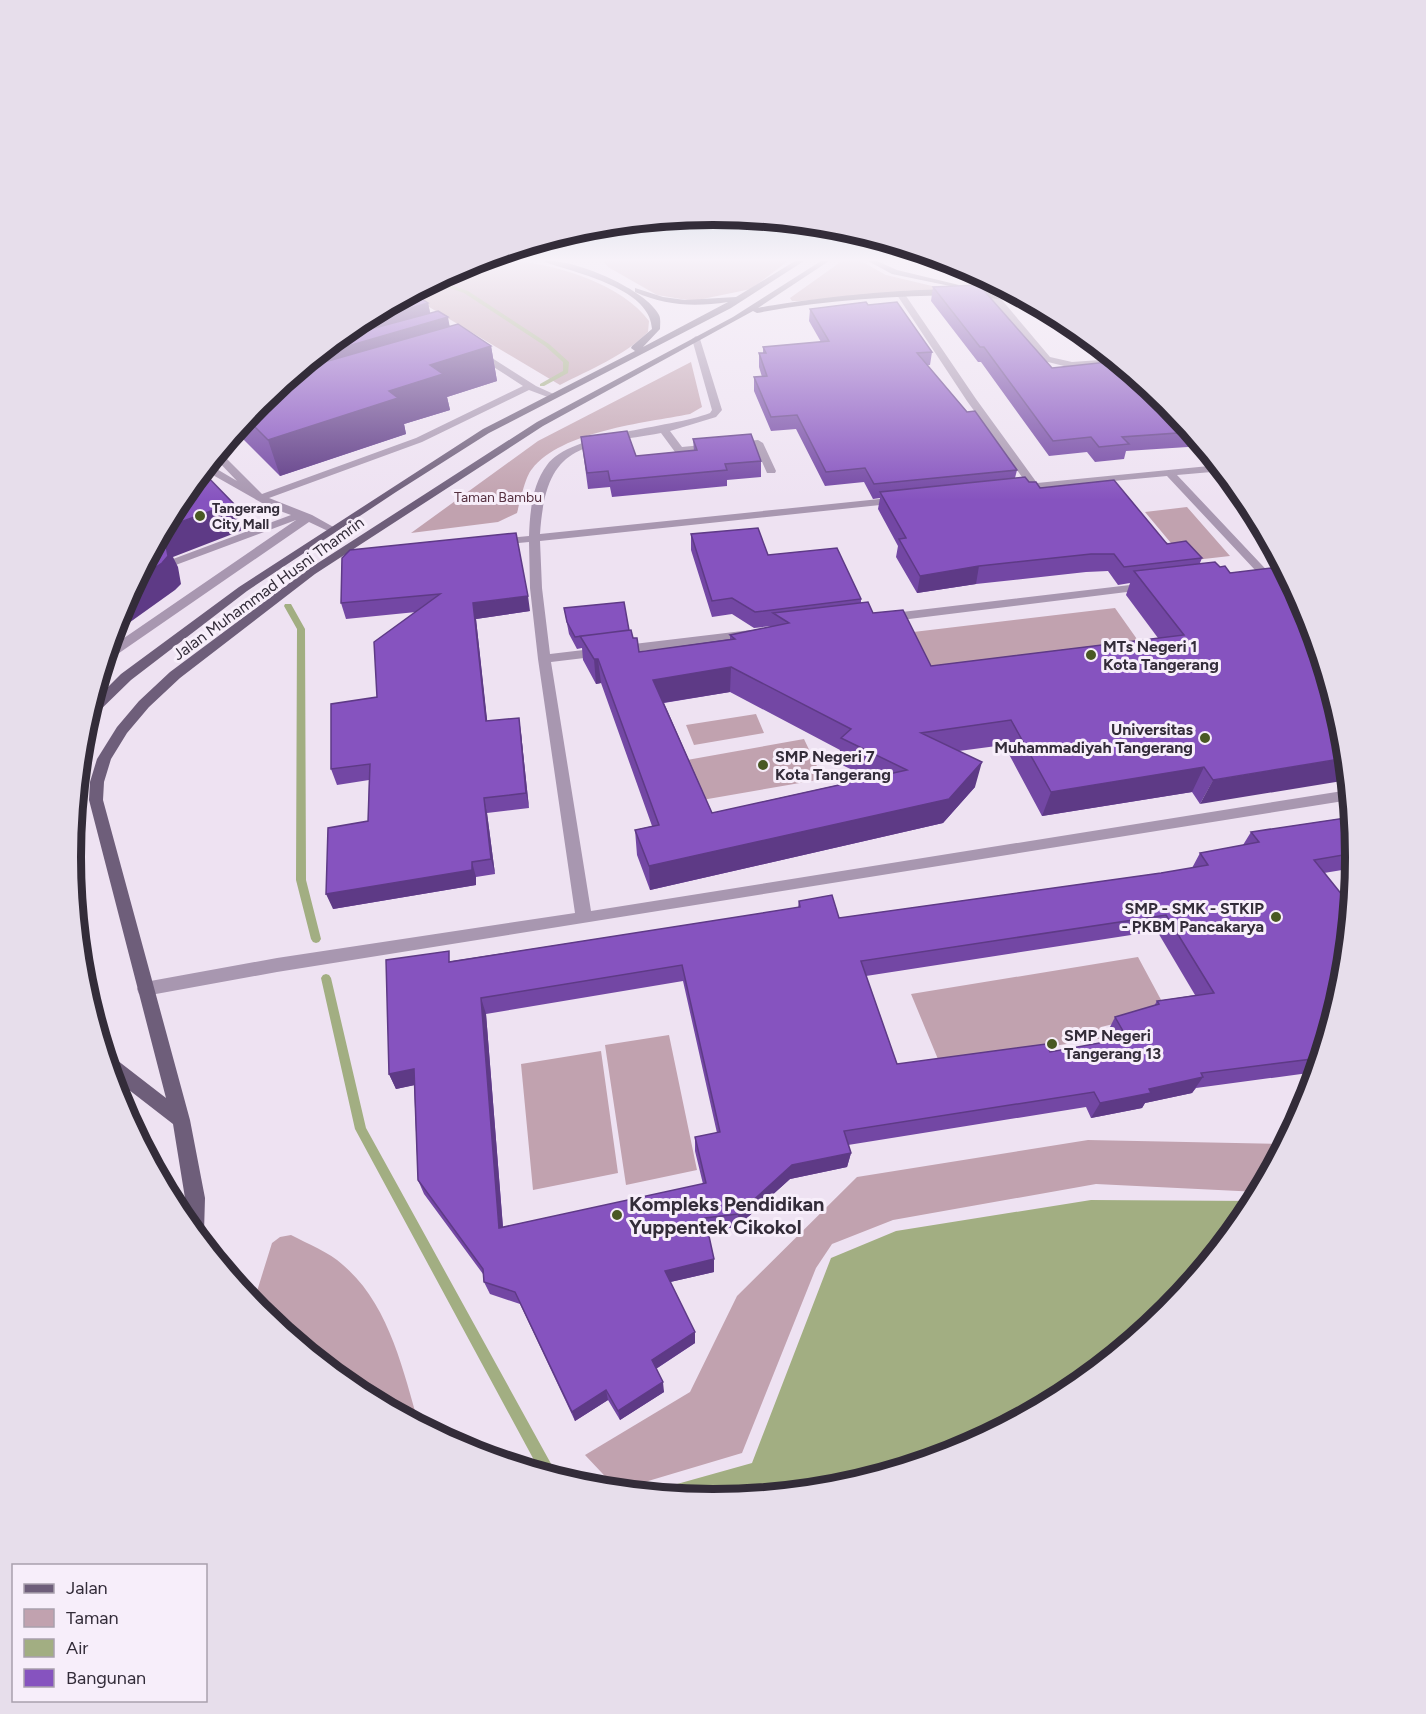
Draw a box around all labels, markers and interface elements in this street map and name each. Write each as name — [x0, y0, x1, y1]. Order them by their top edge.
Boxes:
park label: Taman Bambu — [454, 489, 542, 506]
place label: Tangerang City Mall — [212, 500, 280, 533]
marker: Tangerang City Mall — [193, 509, 207, 523]
street label: Jalan Muhammad Husni Thamrin — [169, 513, 368, 664]
place label: MTs Negeri 1 Kota Tangerang — [1103, 637, 1219, 674]
marker: MTs Negeri 1 Kota Tangerang — [1084, 648, 1098, 662]
place label: Universitas Muhammadiyah Tangerang — [994, 720, 1194, 757]
marker: Universitas Muhammadiyah Tangerang — [1198, 731, 1212, 745]
place label: SMP Negeri 7 Kota Tangerang — [775, 747, 891, 784]
marker: SMP Negeri 7 Kota Tangerang — [756, 758, 770, 772]
place label: SMP - SMK - STKIP - PKBM Pancakarya — [1121, 899, 1264, 936]
marker: SMP - SMK - STKIP - PKBM Pancakarya — [1269, 910, 1283, 924]
place label: SMP Negeri Tangerang 13 — [1064, 1026, 1161, 1063]
marker: SMP Negeri Tangerang 13 — [1045, 1037, 1059, 1051]
place label: Kompleks Pendidikan Yuppentek Cikokol — [629, 1192, 824, 1239]
marker: Kompleks Pendidikan Yuppentek Cikokol — [610, 1208, 624, 1222]
legend — [12, 1564, 207, 1702]
text: Jalan — [66, 1577, 108, 1599]
text: Taman — [66, 1607, 119, 1629]
text: Air — [66, 1637, 88, 1659]
text: Bangunan — [66, 1667, 146, 1689]

